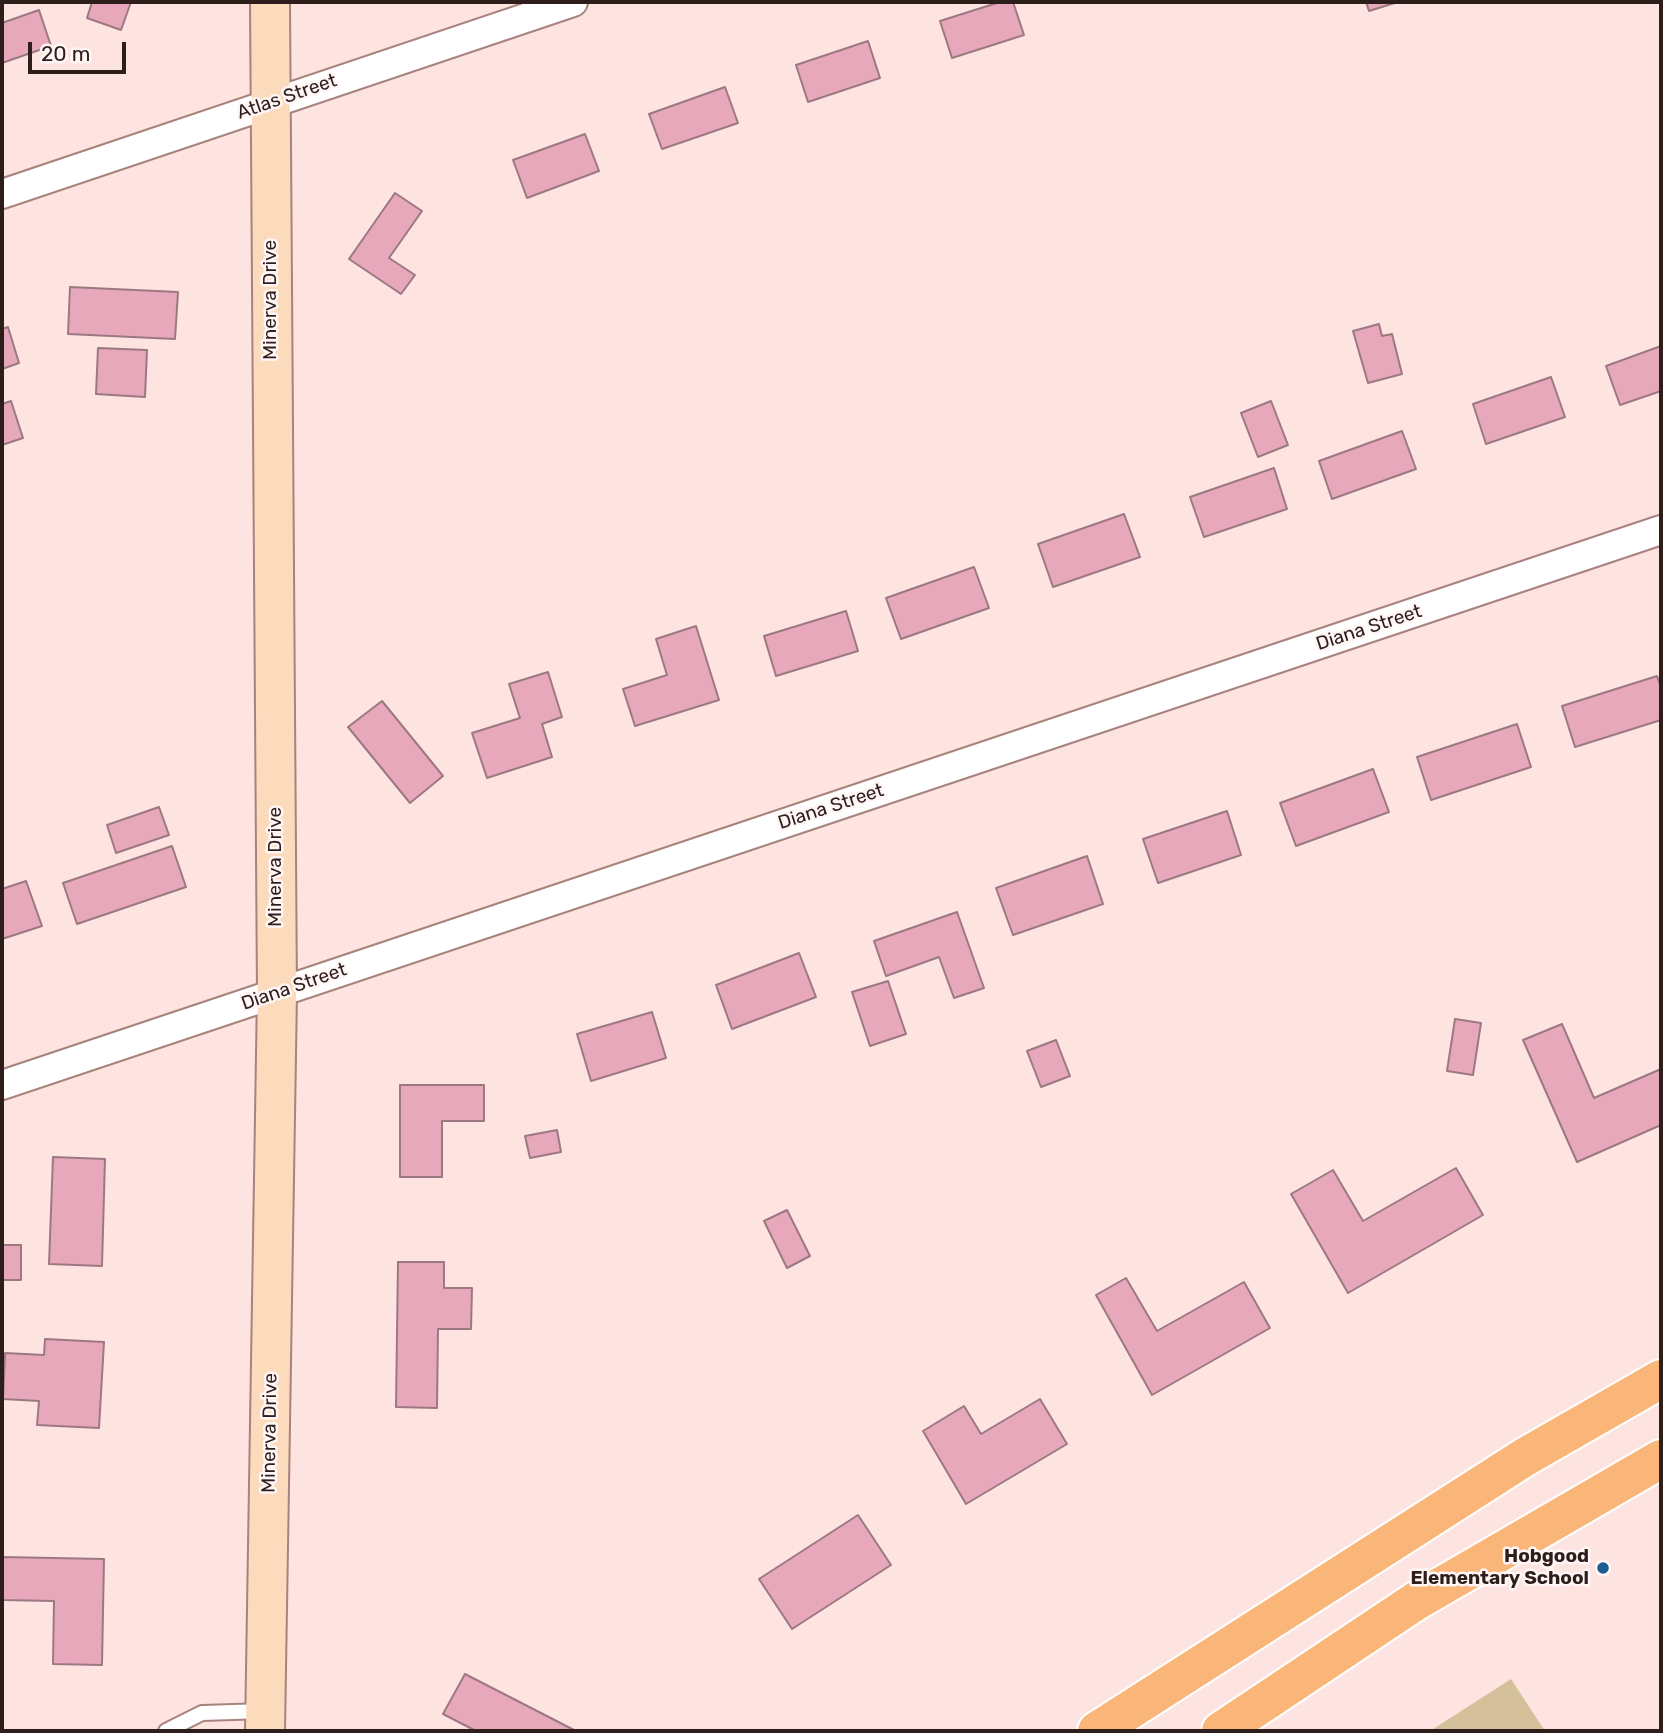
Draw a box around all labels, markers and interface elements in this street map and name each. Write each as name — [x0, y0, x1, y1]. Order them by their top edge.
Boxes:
scale bar — [32, 28, 130, 72]
text: 20 m — [41, 41, 90, 66]
street label: Atlas Street — [234, 69, 340, 125]
street label: Minerva Drive — [260, 240, 282, 360]
street label: Diana Street — [1313, 600, 1425, 656]
street label: Diana Street — [775, 779, 887, 835]
street label: Minerva Drive — [265, 807, 287, 927]
street label: Diana Street — [238, 958, 350, 1016]
street label: Minerva Drive — [258, 1373, 282, 1493]
place label: Hobgood Elementary School — [1410, 1546, 1589, 1590]
marker: Hobgood Elementary School — [1595, 1560, 1611, 1576]

